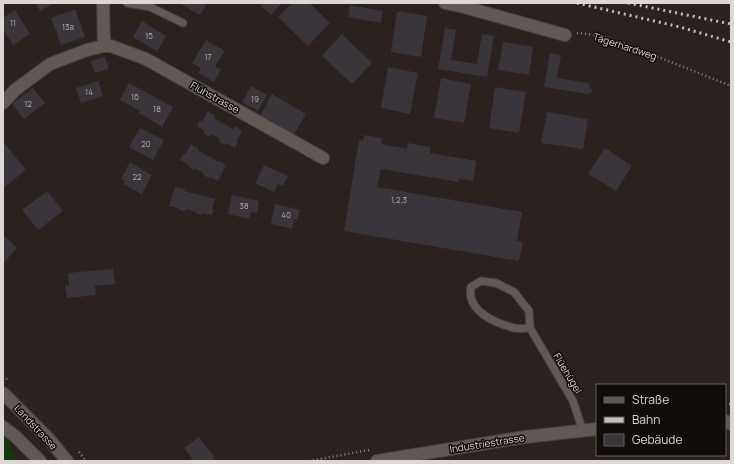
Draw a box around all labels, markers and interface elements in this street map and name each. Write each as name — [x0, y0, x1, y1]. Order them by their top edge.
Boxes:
house number: 11 — [10, 17, 16, 28]
house number: 13a — [62, 21, 74, 32]
street label: Tägerhardweg — [591, 29, 659, 63]
house number: 15 — [145, 30, 153, 41]
house number: 17 — [204, 51, 212, 62]
street label: Flühstrasse — [188, 78, 242, 116]
house number: 14 — [85, 86, 93, 97]
house number: 16 — [131, 91, 139, 102]
house number: 19 — [251, 93, 259, 104]
house number: 12 — [24, 98, 32, 109]
house number: 18 — [153, 103, 161, 114]
house number: 20 — [141, 138, 151, 149]
house number: 22 — [132, 171, 142, 182]
house number: 1,2,3 — [391, 194, 407, 205]
house number: 38 — [239, 200, 249, 211]
house number: 40 — [281, 209, 291, 220]
street label: Flüehügel — [550, 350, 586, 396]
legend — [596, 384, 726, 456]
text: Straße — [632, 391, 669, 408]
street label: Landstrasse — [11, 401, 61, 453]
text: Bahn — [632, 411, 660, 428]
street label: Industriestrasse — [449, 430, 526, 456]
text: Gebäude — [632, 431, 683, 448]

